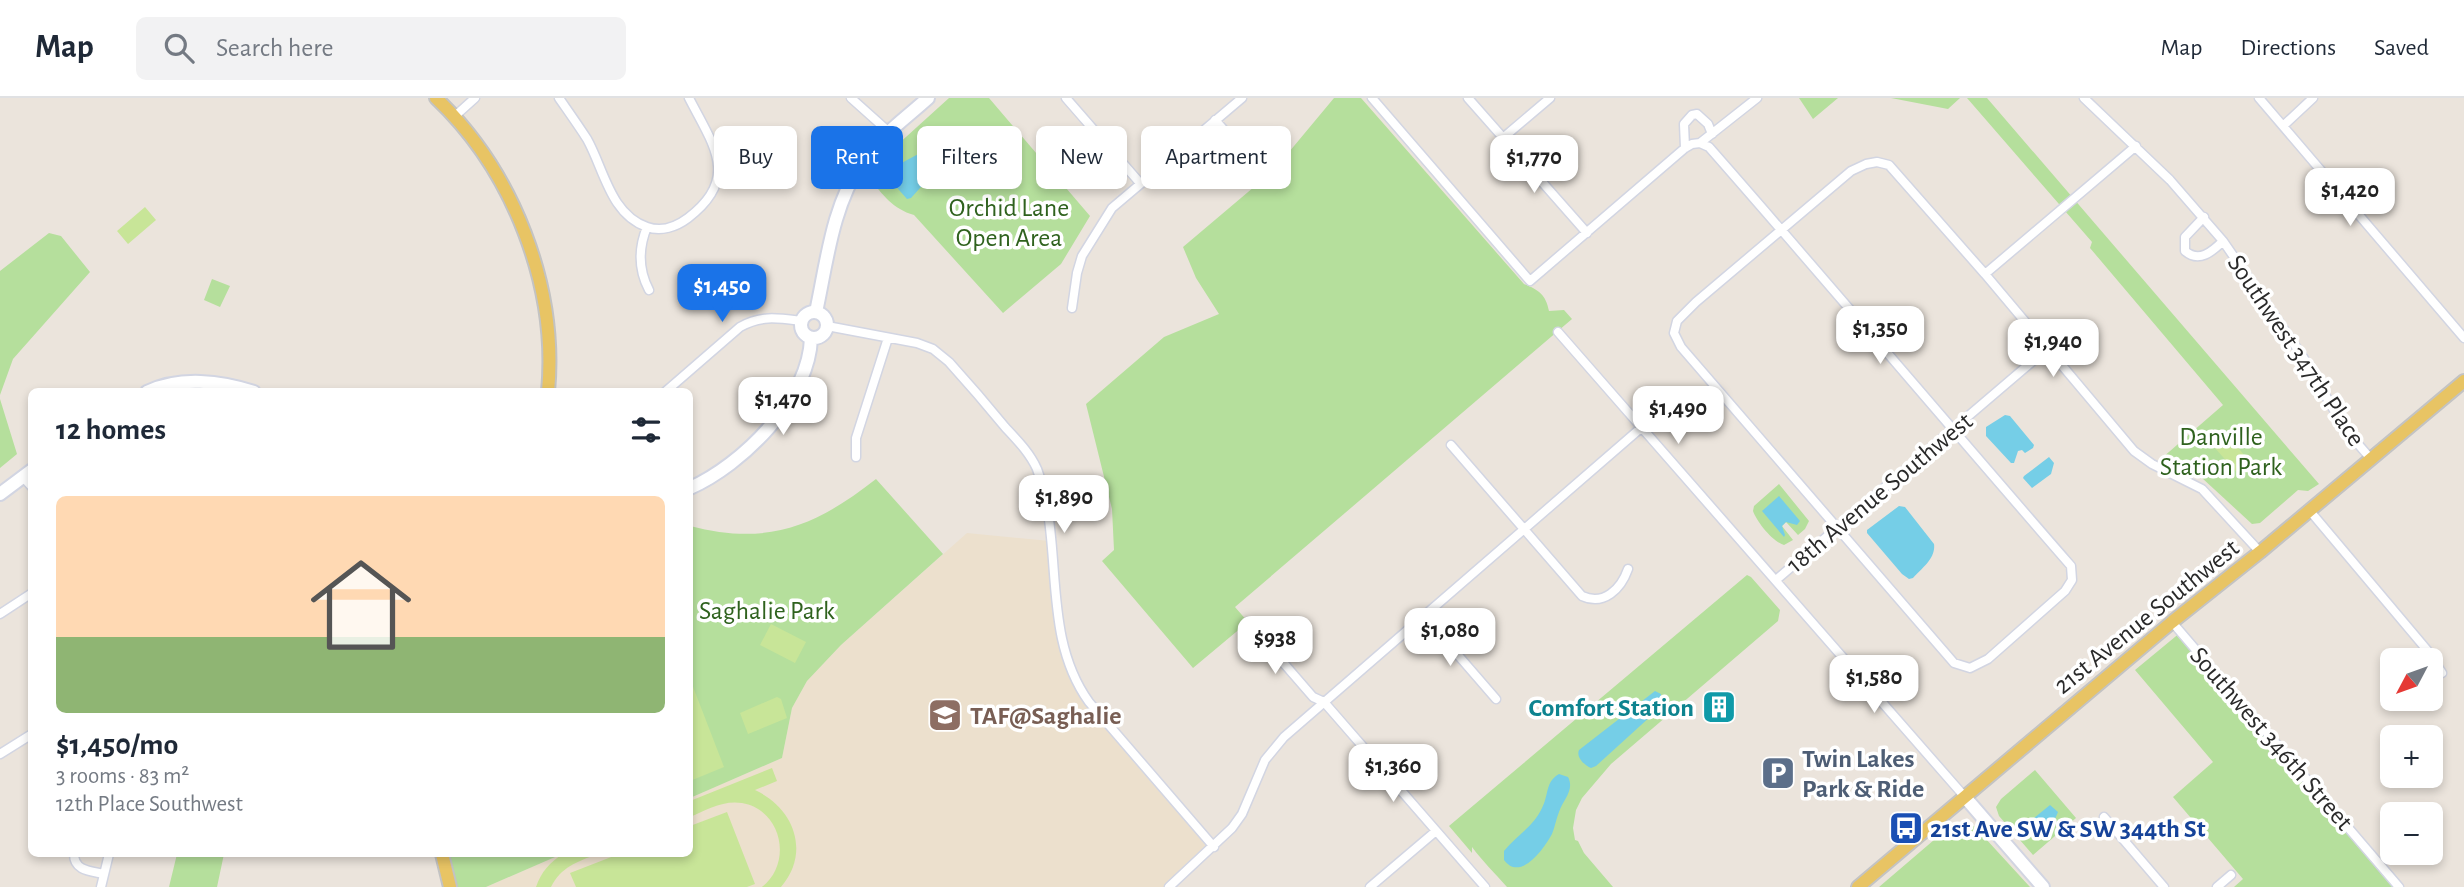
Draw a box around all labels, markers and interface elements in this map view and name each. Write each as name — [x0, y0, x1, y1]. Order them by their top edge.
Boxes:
search box — [136, 17, 626, 80]
icon: search — [160, 29, 198, 67]
text: Map — [35, 31, 94, 64]
text: Search here — [216, 35, 334, 61]
text: Map — [2160, 36, 2202, 60]
text: Directions — [2240, 36, 2336, 60]
text: Saved — [2374, 36, 2429, 60]
chip: Buy — [714, 126, 797, 189]
chip: Rent — [811, 126, 903, 189]
chip: Filters — [917, 126, 1022, 189]
chip: New — [1036, 126, 1127, 189]
chip: Apartment — [1141, 126, 1291, 189]
pin: $1,770 — [1477, 136, 1591, 195]
text: $1,770 — [1506, 146, 1562, 169]
pin: $1,420 — [2293, 169, 2407, 228]
text: $1,420 — [2321, 179, 2379, 202]
park label: Orchid Lane Open Area — [949, 195, 1069, 251]
street label: Southwest 347th Place — [2223, 250, 2370, 451]
pin: $1,450 — [665, 264, 779, 324]
text: $1,450 — [693, 275, 751, 298]
pin: $1,350 — [1823, 306, 1937, 366]
text: $1,350 — [1852, 317, 1908, 340]
pin: $1,940 — [1996, 320, 2110, 379]
text: $1,940 — [2024, 330, 2082, 353]
pin: $1,470 — [726, 378, 840, 437]
pin: $1,490 — [1621, 386, 1735, 446]
text: $1,470 — [754, 388, 812, 411]
text: $1,490 — [1649, 397, 1707, 420]
street label: 18th Avenue Southwest — [1782, 408, 1977, 578]
icon: filters — [627, 411, 665, 449]
text: 12 homes — [56, 415, 166, 445]
park label: Danville Station Park — [2160, 424, 2282, 480]
pin: $1,890 — [1007, 476, 1121, 535]
text: $1,890 — [1035, 486, 1093, 509]
street label: 21st Avenue Southwest — [2049, 535, 2244, 699]
icon: home — [298, 542, 424, 668]
park label: Saghalie Park — [699, 598, 835, 624]
pin: $1,080 — [1393, 608, 1507, 668]
pin: $938 — [1234, 616, 1316, 676]
text: $1,080 — [1420, 619, 1480, 642]
text: $938 — [1254, 627, 1296, 650]
street label: Southwest 346th Street — [2185, 642, 2358, 835]
north arrow — [2380, 648, 2443, 710]
map controls — [2380, 648, 2443, 865]
pin: $1,580 — [1817, 656, 1931, 715]
text: $1,580 — [1845, 666, 1903, 689]
building icon: Comfort Station — [1700, 688, 1738, 726]
place label: Comfort Station — [1528, 695, 1694, 721]
school or university icon: TAF@Saghalie — [926, 696, 964, 734]
place label: TAF@Saghalie — [970, 703, 1121, 729]
button: + — [2380, 725, 2443, 788]
text: $1,450/mo — [56, 730, 178, 760]
pin: $1,360 — [1336, 744, 1450, 804]
place label: Twin Lakes Park & Ride — [1802, 746, 1924, 802]
parking icon: Twin Lakes Park & Ride — [1759, 754, 1797, 792]
text: $1,360 — [1365, 755, 1421, 778]
text: 3 rooms · 83 m² — [56, 765, 189, 788]
text: 12th Place Southwest — [56, 793, 243, 816]
button: − — [2380, 802, 2443, 865]
bus stop icon: 21st Ave SW & SW 344th St — [1887, 809, 1925, 847]
place label: 21st Ave SW & SW 344th St — [1930, 816, 2206, 842]

